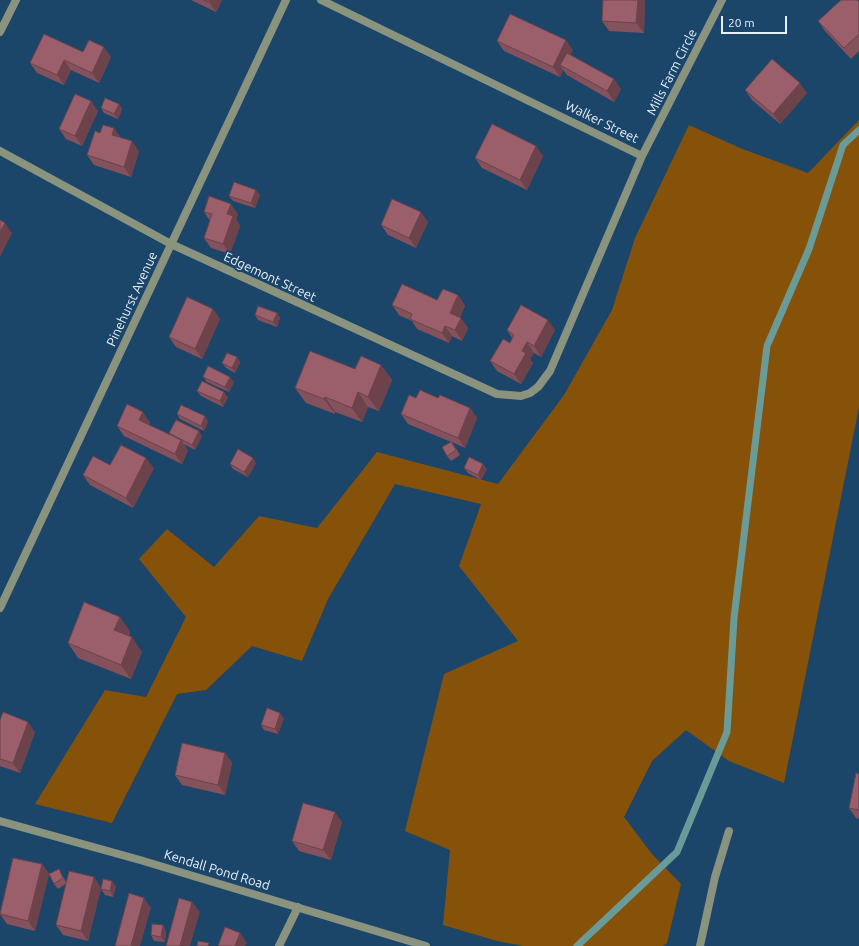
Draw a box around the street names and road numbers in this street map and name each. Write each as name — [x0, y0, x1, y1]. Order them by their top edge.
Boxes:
street label: Mills Farm Circle — [644, 26, 700, 118]
street label: Walker Street — [563, 98, 641, 146]
street label: Pinehurst Avenue — [103, 249, 161, 349]
street label: Edgemont Street — [221, 249, 319, 305]
street label: Kendall Pond Road — [162, 847, 272, 893]

